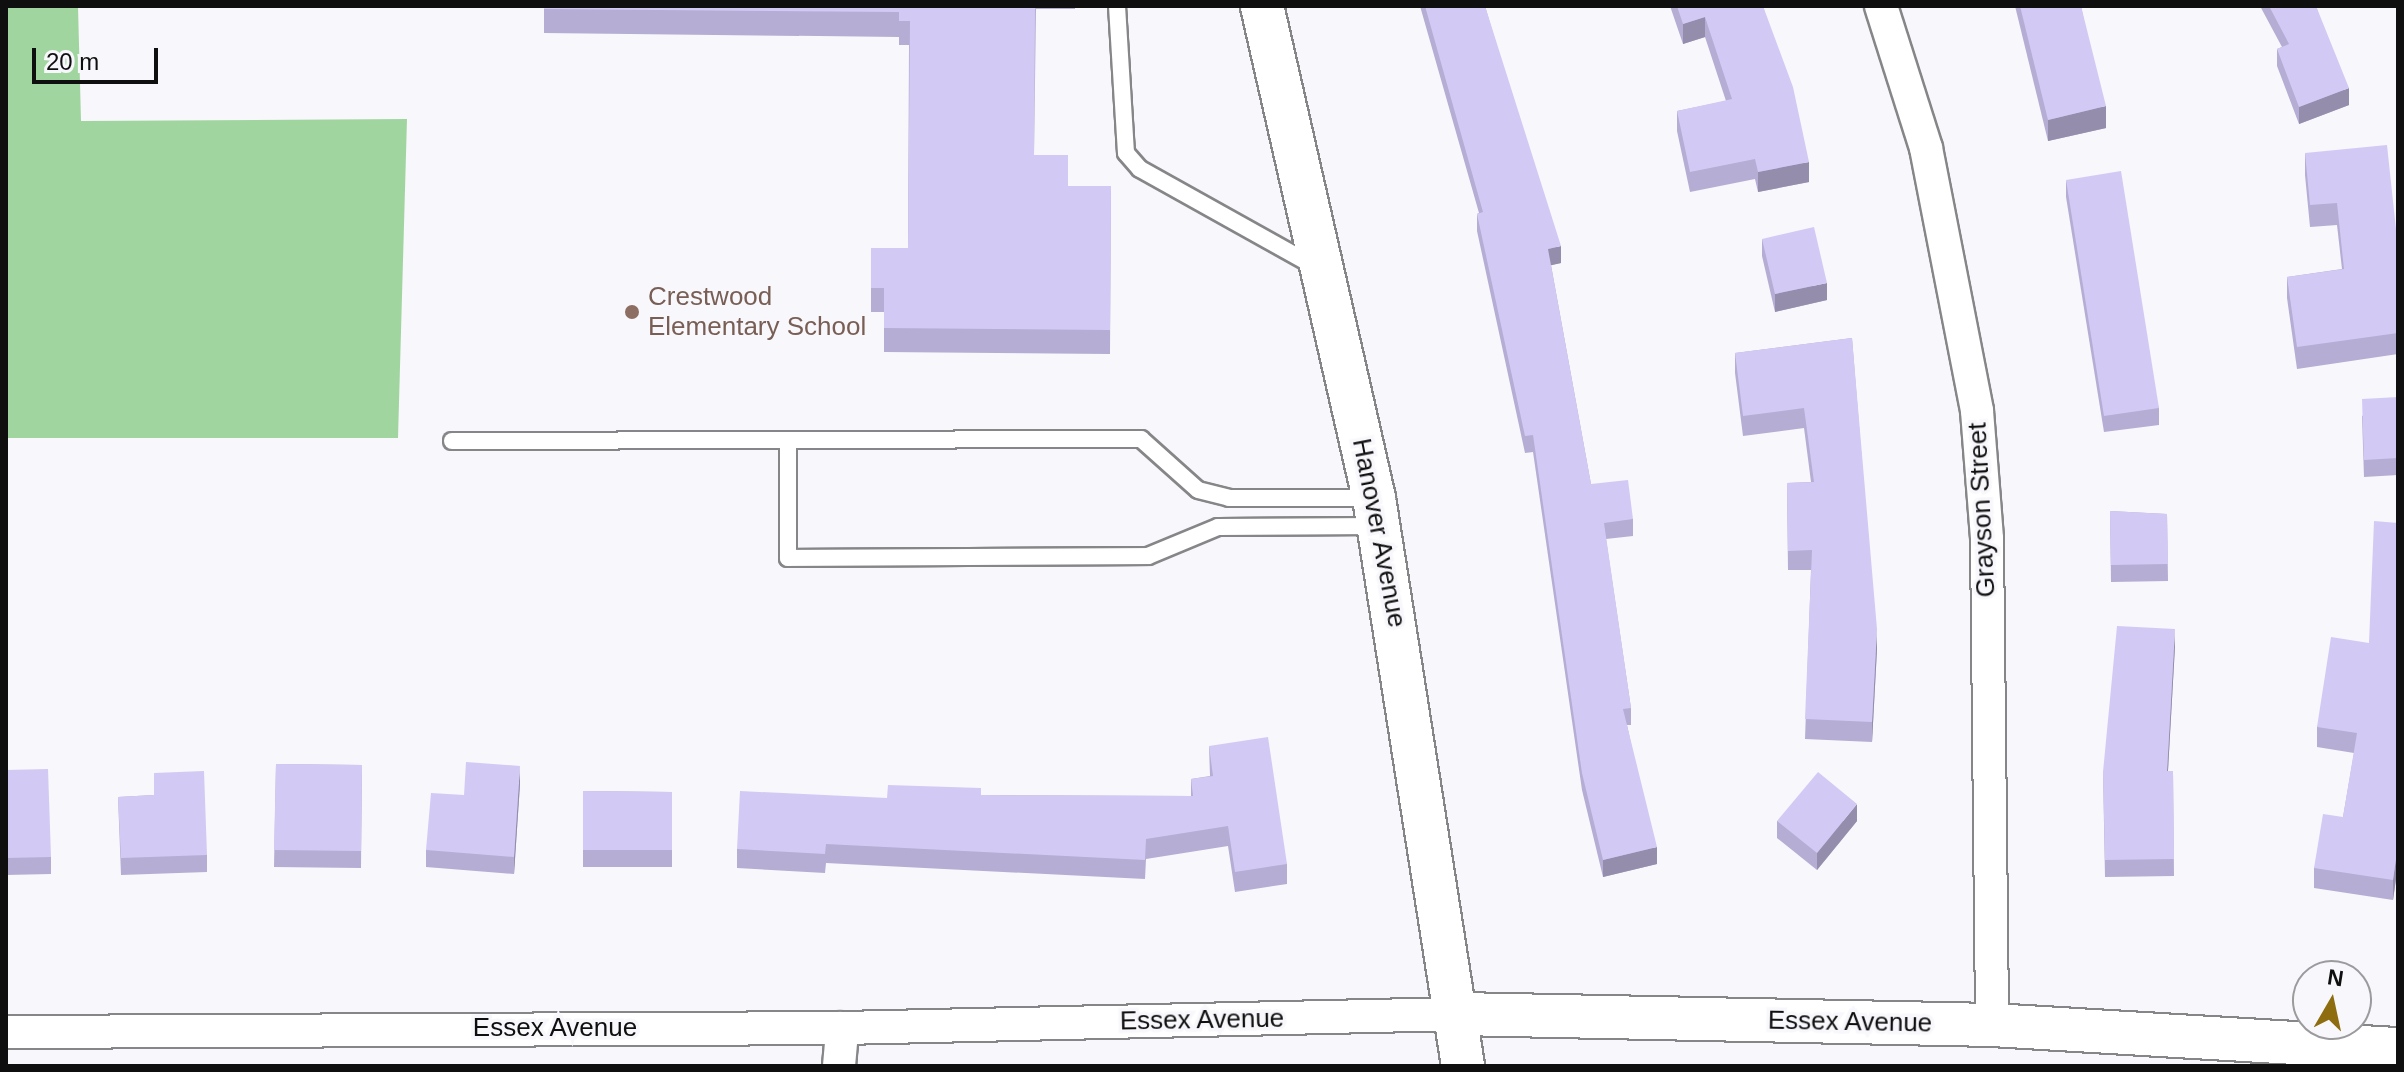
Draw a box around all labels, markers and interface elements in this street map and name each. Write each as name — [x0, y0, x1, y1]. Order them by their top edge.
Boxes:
scale bar — [36, 32, 162, 82]
text: 20 m — [46, 48, 99, 75]
place label: Crestwood Elementary School — [648, 281, 866, 342]
marker: Crestwood Elementary School — [623, 303, 641, 321]
street label: Grayson Street — [1962, 422, 2002, 598]
street label: Hanover Avenue — [1345, 435, 1413, 631]
north arrow — [2292, 960, 2372, 1040]
text: N — [2326, 964, 2345, 991]
street label: Essex Avenue — [1119, 1003, 1285, 1037]
street label: Essex Avenue — [1767, 1005, 1933, 1039]
street label: Essex Avenue — [472, 1012, 638, 1044]

